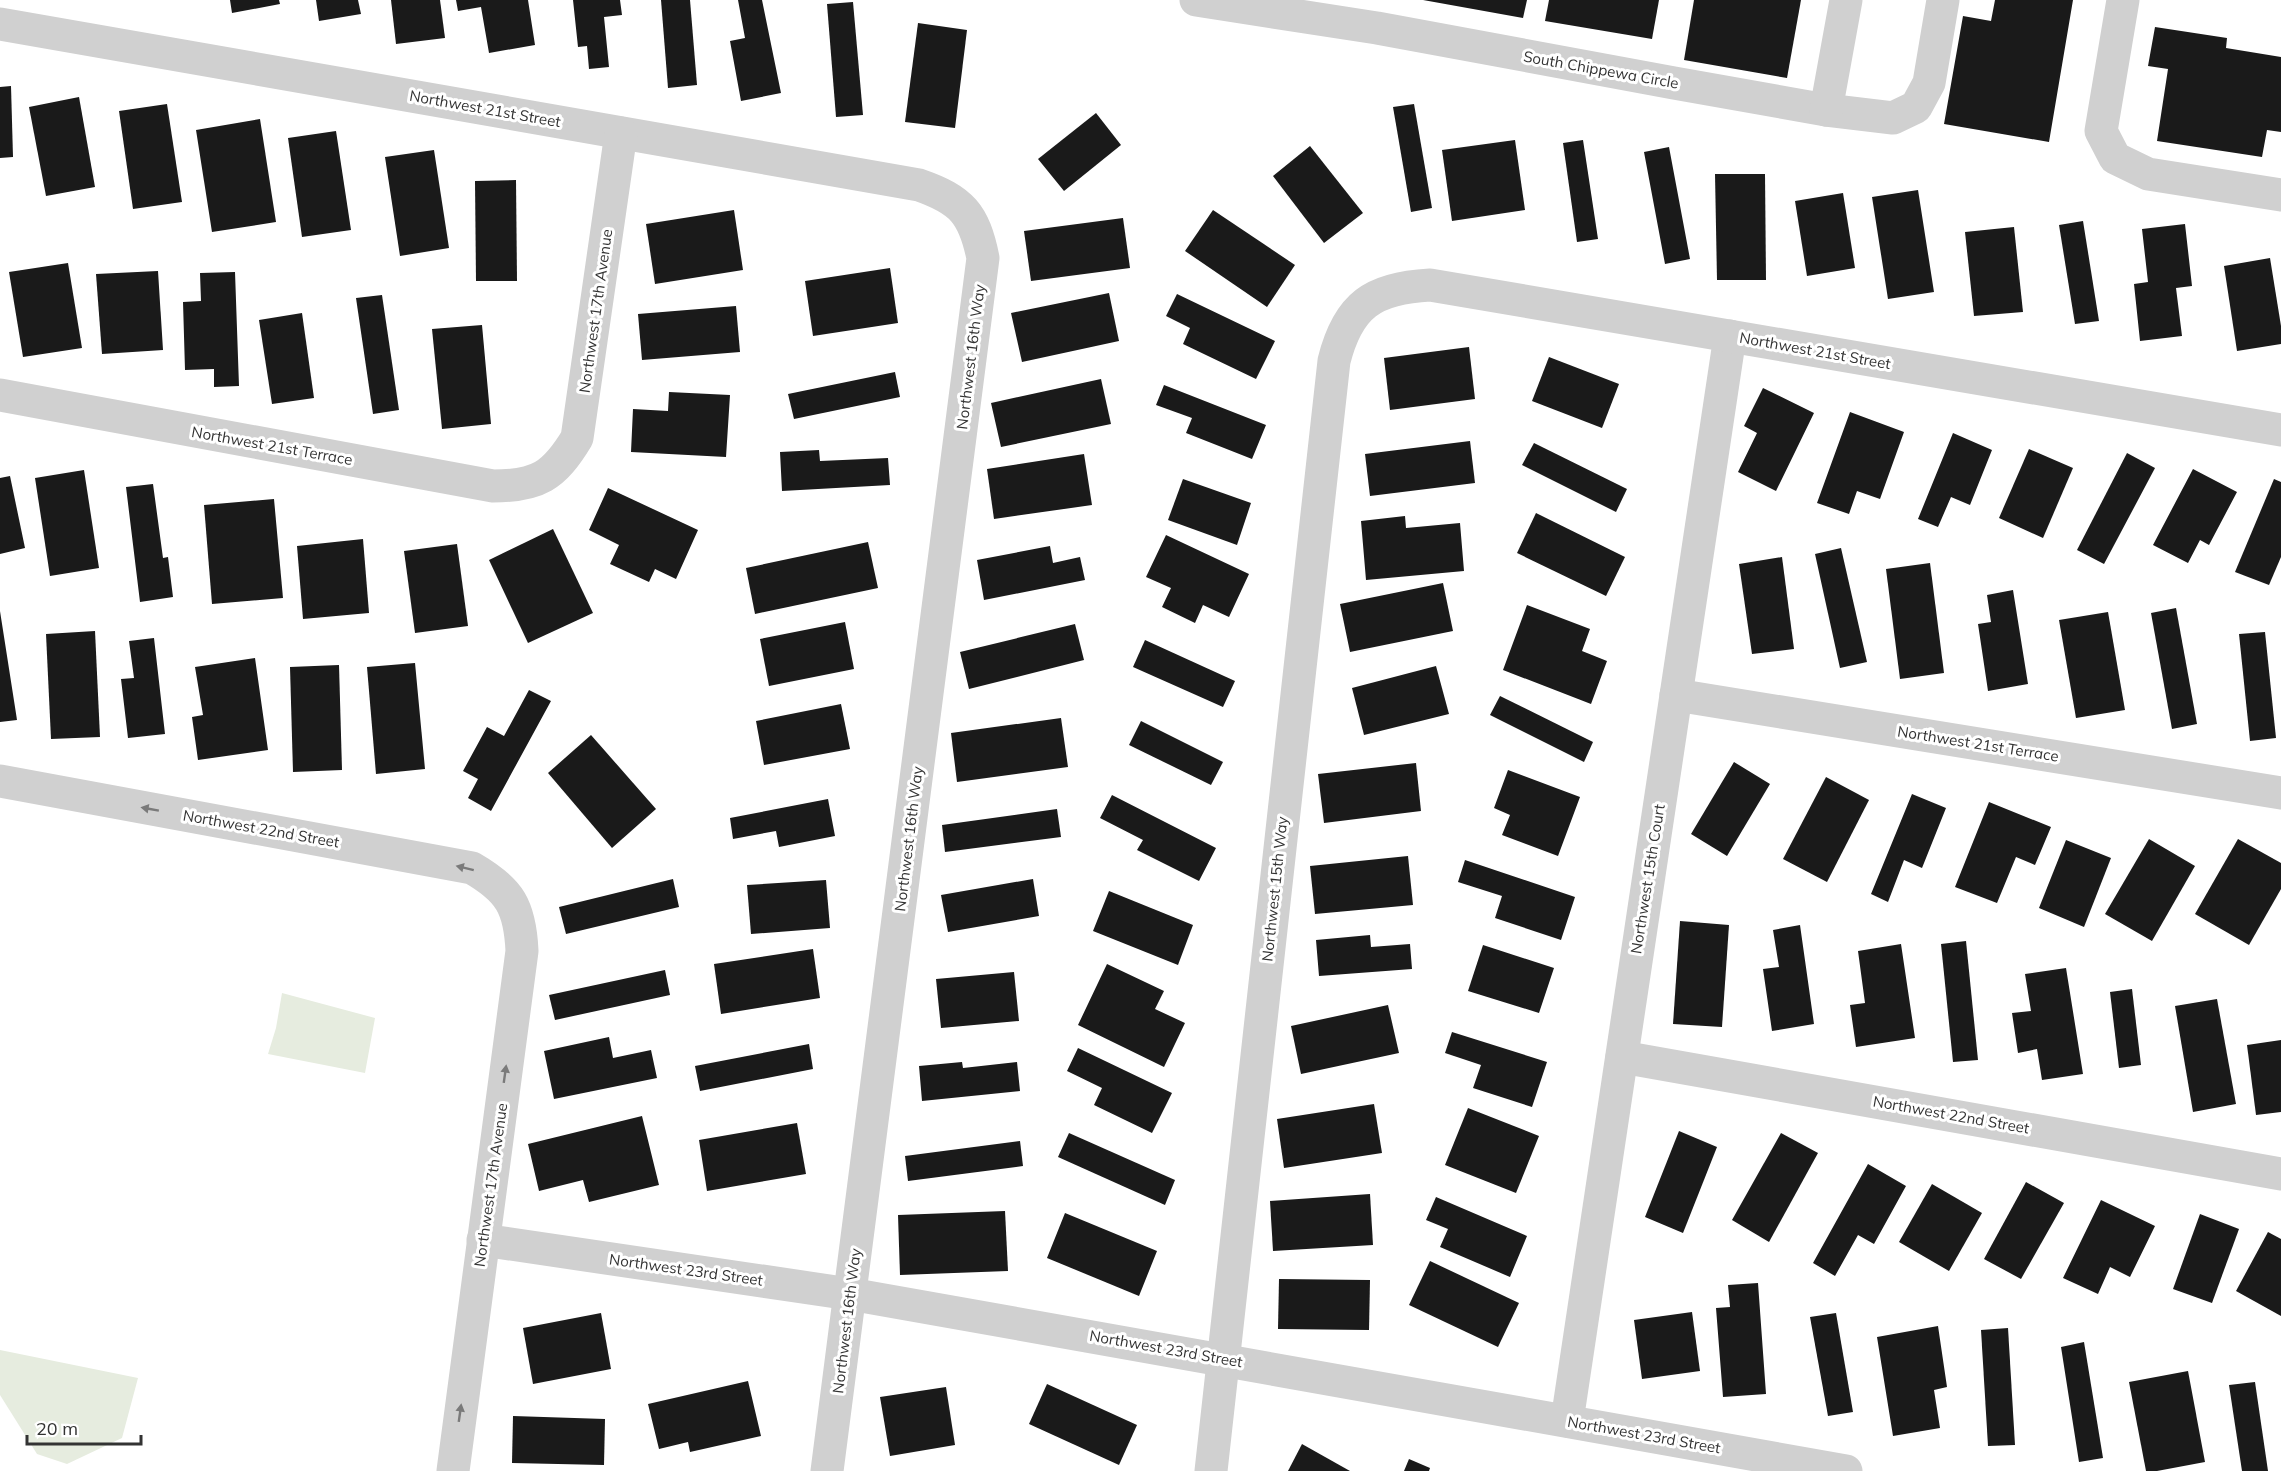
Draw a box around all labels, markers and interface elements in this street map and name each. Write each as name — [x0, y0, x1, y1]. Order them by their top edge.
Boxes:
street label: South Chippewa Circle — [1522, 46, 1680, 93]
street label: Northwest 21st Street — [408, 86, 562, 131]
street label: Northwest 17th Avenue — [575, 228, 616, 394]
street label: Northwest 16th Way — [952, 283, 989, 430]
street label: Northwest 21st Street — [1738, 328, 1892, 373]
street label: Northwest 21st Terrace — [190, 422, 354, 469]
street label: Northwest 21st Terrace — [1896, 721, 2060, 766]
street label: Northwest 16th Way — [890, 765, 927, 912]
street label: Northwest 15th Court — [1626, 803, 1669, 955]
one-way arrow — [140, 804, 159, 813]
street label: Northwest 22nd Street — [181, 805, 341, 852]
street label: Northwest 15th Way — [1257, 815, 1292, 962]
one-way arrow — [456, 862, 474, 872]
one-way arrow — [501, 1064, 510, 1083]
street label: Northwest 22nd Street — [1871, 1091, 2031, 1138]
street label: Northwest 17th Avenue — [470, 1102, 511, 1268]
street label: Northwest 16th Way — [828, 1247, 865, 1394]
street label: Northwest 23rd Street — [608, 1249, 764, 1290]
street label: Northwest 23rd Street — [1088, 1326, 1244, 1371]
one-way arrow — [456, 1403, 465, 1422]
scale bar — [27, 1408, 141, 1446]
street label: Northwest 23rd Street — [1566, 1412, 1722, 1457]
text: 20 m — [36, 1417, 78, 1440]

